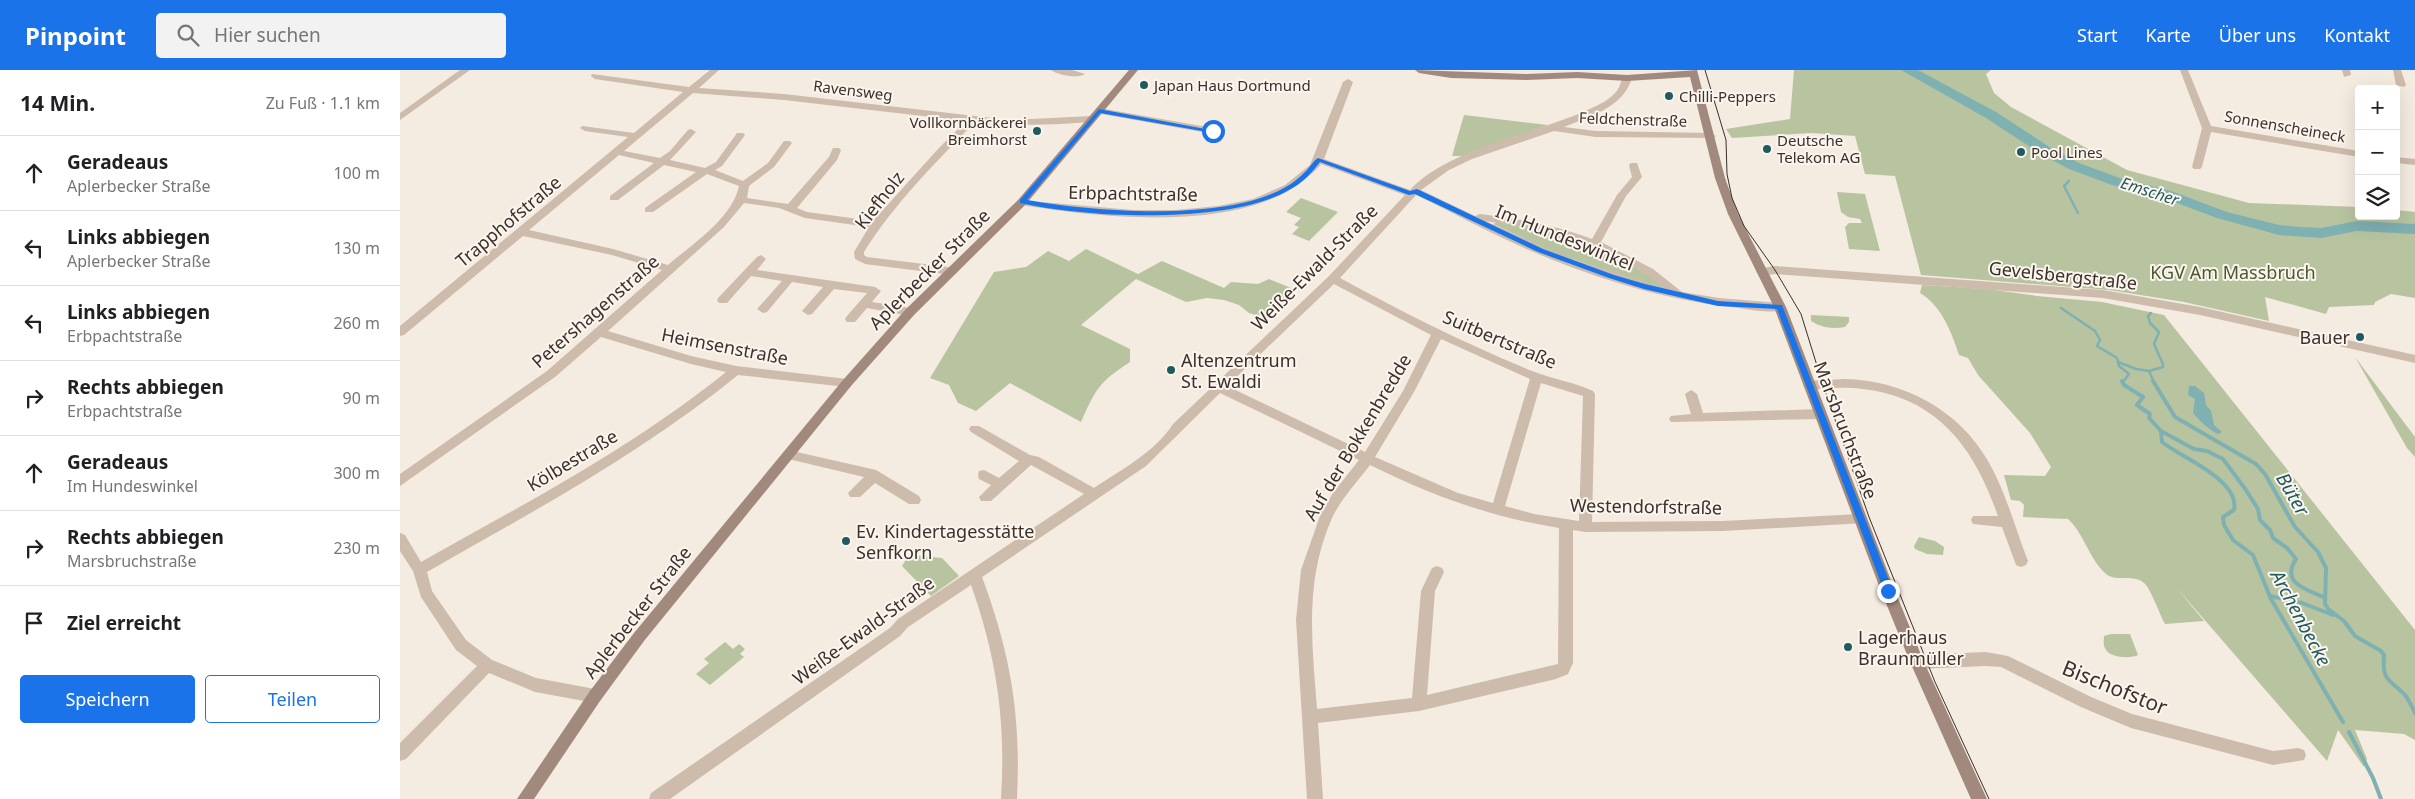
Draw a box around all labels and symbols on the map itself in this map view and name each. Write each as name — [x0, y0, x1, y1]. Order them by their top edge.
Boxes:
street label: Ravensweg — [812, 75, 894, 105]
place label: Japan Haus Dortmund — [1152, 75, 1311, 95]
marker: Japan Haus Dortmund — [1138, 79, 1150, 91]
place label: Chilli-Peppers — [1679, 86, 1776, 106]
marker: Chilli-Peppers — [1663, 90, 1675, 102]
street label: Sonnenscheineck — [2223, 106, 2347, 146]
street label: Feldchenstraße — [1578, 107, 1688, 131]
place label: Vollkornbäckerei Breimhorst — [909, 112, 1028, 149]
route start — [1202, 120, 1225, 143]
marker: Vollkornbäckerei Breimhorst — [1031, 125, 1043, 137]
place label: Deutsche Telekom AG — [1777, 130, 1860, 167]
place label: Pool Lines — [2031, 142, 2103, 162]
marker: Deutsche Telekom AG — [1761, 143, 1773, 155]
marker: Pool Lines — [2015, 146, 2027, 158]
street label: Kiefholz — [849, 166, 909, 234]
street label: Trapphofstraße — [450, 170, 566, 272]
water label: Emscher — [2118, 171, 2183, 211]
street label: Erbpachtstraße — [1068, 180, 1198, 206]
street label: Im Hundeswinkel — [1492, 198, 1638, 276]
street label: Weiße-Ewald-Straße — [1246, 199, 1382, 335]
street label: Aplerbecker Straße — [863, 203, 995, 335]
street label: Petershagenstraße — [526, 249, 664, 373]
street label: Gevelsbergstraße — [1988, 255, 2138, 295]
park label: KGV Am Massbruch — [2150, 260, 2316, 284]
street label: Suitbertstraße — [1440, 304, 1560, 374]
street label: Heimsenstraße — [660, 322, 790, 370]
place label: Bauer — [2299, 325, 2351, 349]
marker: Bauer — [2354, 331, 2366, 343]
place label: Altenzentrum St. Ewaldi — [1181, 348, 1297, 393]
street label: Auf der Bokkenbredde — [1298, 349, 1416, 525]
street label: Marsbruchstraße — [1809, 358, 1883, 502]
marker: Altenzentrum St. Ewaldi — [1165, 364, 1177, 376]
street label: Kölbestraße — [522, 424, 622, 496]
water label: Büter — [2270, 468, 2316, 522]
street label: Westendorfstraße — [1570, 493, 1722, 519]
place label: Ev. Kindertagesstätte Senfkorn — [856, 519, 1034, 564]
marker: Ev. Kindertagesstätte Senfkorn — [840, 535, 852, 547]
street label: Aplerbecker Straße — [578, 541, 696, 683]
water label: Archenbecke — [2264, 564, 2337, 671]
street label: Weiße-Ewald-Straße — [787, 571, 939, 689]
route end — [1877, 580, 1900, 603]
place label: Lagerhaus Braunmüller — [1858, 625, 1965, 670]
marker: Lagerhaus Braunmüller — [1842, 641, 1854, 653]
street label: Bischofstor — [2058, 653, 2172, 721]

